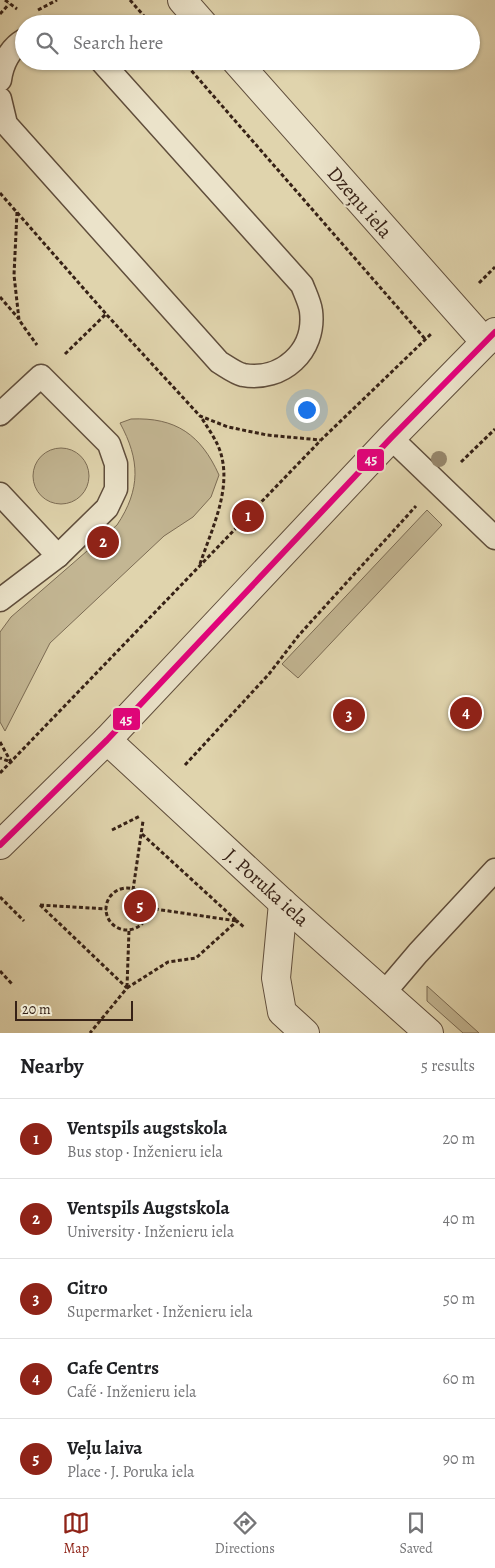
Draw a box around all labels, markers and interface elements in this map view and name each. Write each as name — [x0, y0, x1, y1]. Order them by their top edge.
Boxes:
search box — [15, 15, 480, 70]
icon: search — [33, 29, 61, 57]
text: Search here — [73, 30, 163, 56]
street label: Dzeņu iela — [321, 161, 399, 245]
your location — [294, 397, 320, 423]
line badge: 45 — [356, 448, 385, 472]
text: 45 — [365, 450, 377, 469]
pin: 1 — [232, 497, 264, 535]
pin: 2 — [87, 523, 119, 561]
pin: 4 — [450, 694, 482, 732]
pin: 3 — [333, 696, 365, 734]
line badge: 45 — [112, 707, 141, 731]
text: 45 — [120, 710, 132, 729]
street label: J. Poruka iela — [219, 842, 315, 933]
pin: 5 — [124, 887, 156, 925]
scale bar — [15, 998, 132, 1021]
text: 20 m — [22, 1000, 51, 1019]
text: Nearby — [20, 1052, 83, 1080]
text: 5 results — [421, 1055, 475, 1077]
text: Ventspils augstskola — [67, 1115, 227, 1141]
text: 1 — [33, 1128, 39, 1150]
text: 20 m — [442, 1128, 475, 1150]
text: Bus stop · Inženieru iela — [67, 1141, 223, 1163]
text: Ventspils Augstskola — [67, 1195, 230, 1221]
text: 2 — [32, 1208, 40, 1230]
text: 40 m — [443, 1208, 475, 1230]
text: University · Inženieru iela — [67, 1221, 234, 1243]
text: Citro — [67, 1275, 108, 1301]
text: 3 — [33, 1288, 39, 1310]
text: 50 m — [443, 1288, 475, 1310]
text: Supermarket · Inženieru iela — [67, 1301, 253, 1323]
text: Cafe Centrs — [67, 1355, 159, 1381]
text: 4 — [32, 1368, 40, 1390]
text: 60 m — [443, 1368, 475, 1390]
text: Café · Inženieru iela — [67, 1381, 197, 1403]
text: Veļu laiva — [67, 1435, 142, 1461]
text: 5 — [33, 1448, 39, 1470]
text: 90 m — [443, 1448, 475, 1470]
text: Place · J. Poruka iela — [67, 1461, 195, 1483]
tab: Map — [62, 1509, 90, 1558]
tab: Directions — [215, 1509, 275, 1558]
tab: Saved — [400, 1509, 433, 1558]

